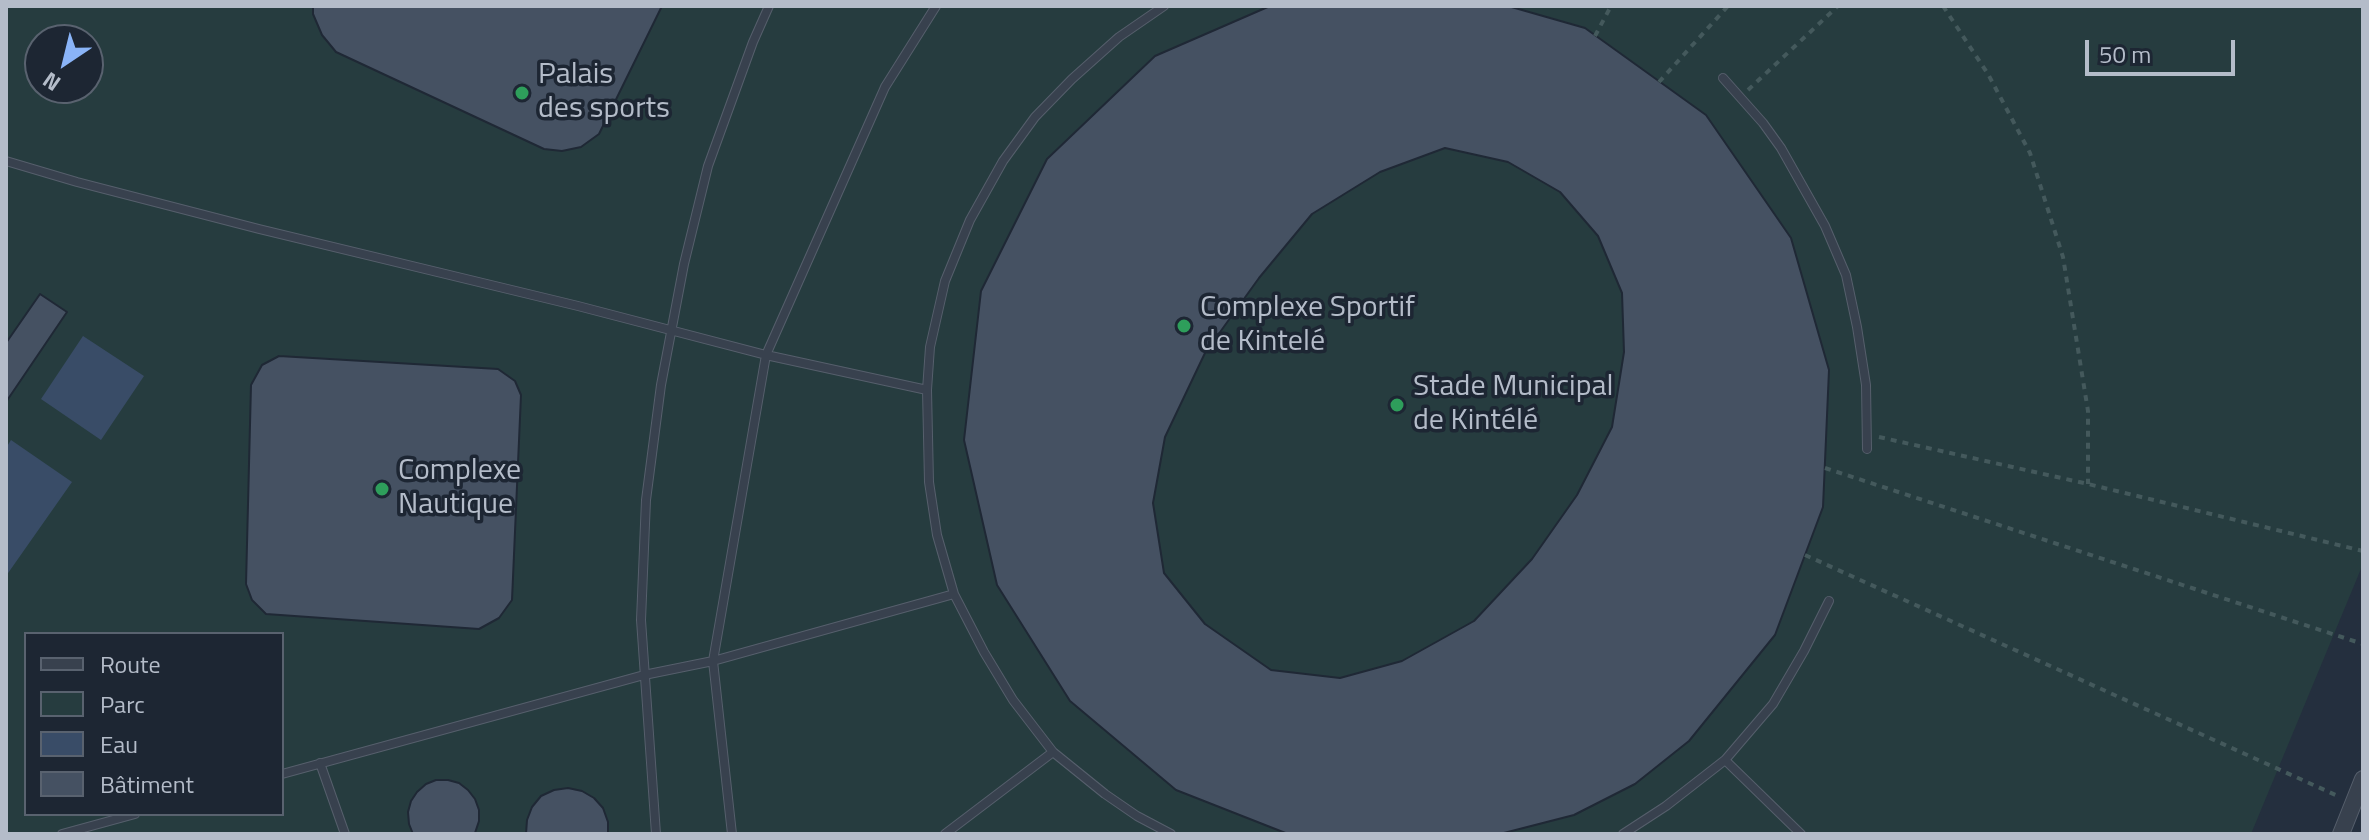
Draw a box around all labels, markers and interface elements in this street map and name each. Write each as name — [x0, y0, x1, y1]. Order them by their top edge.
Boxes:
north arrow — [24, 24, 104, 104]
scale bar — [2089, 24, 2239, 74]
text: 50 m — [2099, 36, 2151, 72]
place label: Palais des sports — [538, 58, 670, 128]
text: N — [35, 64, 67, 100]
marker: Palais des sports — [513, 84, 531, 102]
place label: Complexe Sportif de Kintelé — [1200, 291, 1415, 362]
marker: Complexe Sportif de Kintelé — [1175, 317, 1193, 335]
place label: Stade Municipal de Kintélé — [1413, 370, 1613, 440]
marker: Stade Municipal de Kintélé — [1388, 396, 1406, 414]
place label: Complexe Nautique — [398, 454, 521, 524]
marker: Complexe Nautique — [373, 480, 391, 498]
legend — [24, 632, 284, 816]
text: Route — [100, 646, 161, 682]
text: Parc — [100, 686, 145, 722]
text: Eau — [100, 726, 138, 762]
text: Bâtiment — [100, 766, 194, 802]

